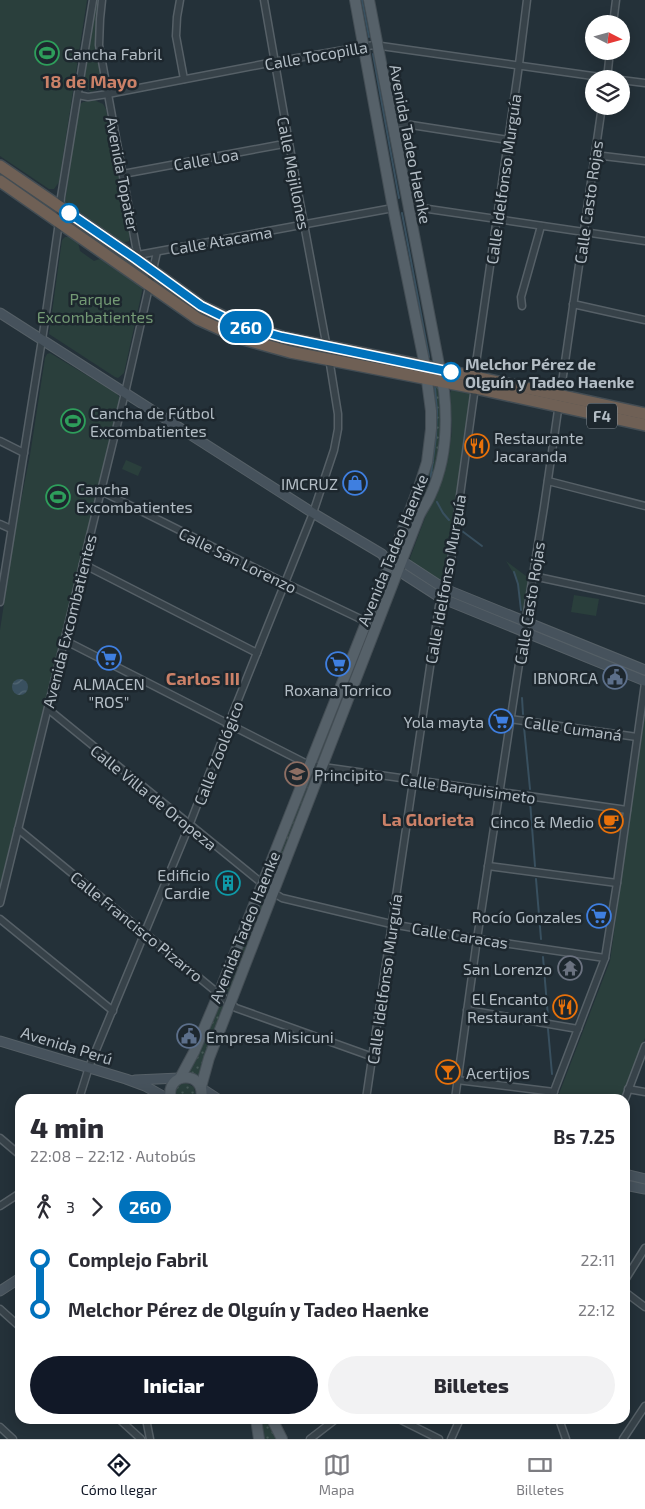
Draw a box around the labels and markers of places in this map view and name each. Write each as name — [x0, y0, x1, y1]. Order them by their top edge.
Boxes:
sports icon: Cancha Fabril — [34, 40, 60, 66]
place label: Cancha Fabril — [64, 44, 162, 63]
unlabelled marker — [59, 203, 79, 223]
place label: Melchor Pérez de Olguín y Tadeo Haenke — [465, 354, 634, 392]
marker: Melchor Pérez de Olguín y Tadeo Haenke — [441, 362, 461, 382]
place label: Cancha de Fútbol Excombatientes — [90, 403, 215, 440]
sports icon: Cancha de Fútbol Excombatientes — [60, 408, 86, 434]
place label: Restaurante Jacaranda — [494, 428, 584, 465]
restaurant icon: Restaurante Jacaranda — [464, 433, 490, 459]
shop icon: IMCRUZ — [342, 470, 368, 496]
place label: IMCRUZ — [281, 474, 338, 493]
place label: Cancha Excombatientes — [76, 479, 193, 516]
sports icon: Cancha Excombatientes — [45, 484, 71, 510]
supermarket icon: ALMACEN "ROS" — [96, 645, 122, 671]
supermarket icon: Roxana Torrico — [325, 651, 351, 677]
public building icon: IBNORCA — [602, 664, 628, 690]
place label: IBNORCA — [533, 668, 598, 687]
place label: ALMACEN "ROS" — [73, 674, 145, 711]
place label: Roxana Torrico — [284, 680, 392, 699]
supermarket icon: Yola mayta — [488, 708, 514, 734]
place label: Yola mayta — [404, 712, 484, 731]
school or university icon: Principito — [284, 761, 310, 787]
place label: Principito — [314, 765, 383, 784]
cafe icon: Cinco & Medio — [598, 808, 624, 834]
place label: Cinco & Medio — [490, 812, 594, 831]
place label: Edificio Cardie — [157, 865, 210, 902]
building icon: Edificio Cardie — [215, 870, 241, 896]
supermarket icon: Rocío Gonzales — [586, 903, 612, 929]
place label: Rocío Gonzales — [472, 907, 582, 926]
temple icon: San Lorenzo — [557, 955, 583, 981]
place label: San Lorenzo — [463, 959, 552, 978]
place label: El Encanto Restaurant — [467, 989, 548, 1026]
restaurant icon: El Encanto Restaurant — [552, 994, 578, 1020]
public building icon: Empresa Misicuni — [176, 1023, 202, 1049]
place label: Empresa Misicuni — [206, 1027, 334, 1046]
bar icon: Acertijos — [435, 1059, 461, 1085]
place label: Acertijos — [466, 1063, 530, 1083]

